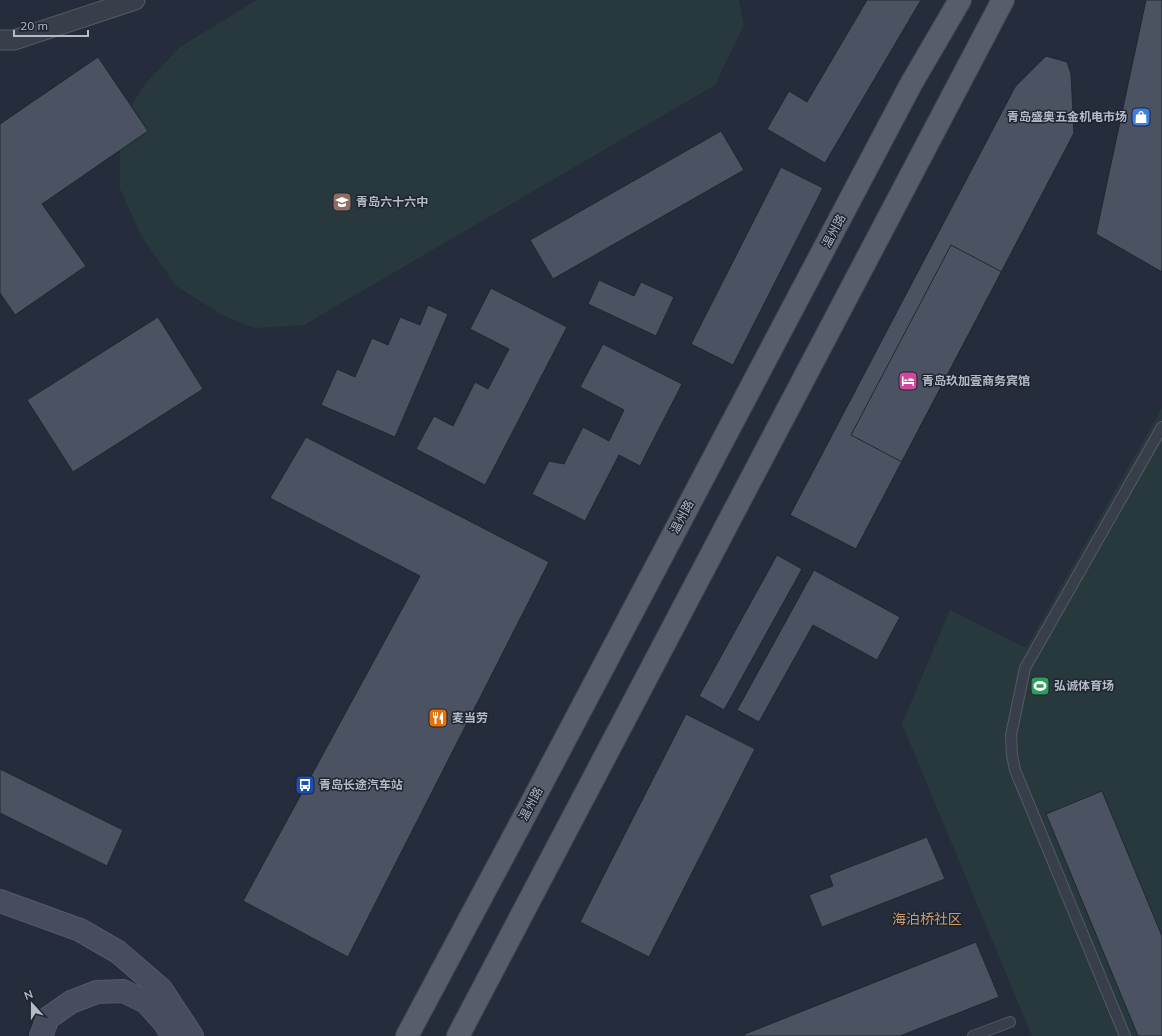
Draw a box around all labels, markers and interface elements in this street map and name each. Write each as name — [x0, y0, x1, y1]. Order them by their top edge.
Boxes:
scale bar — [14, 12, 88, 38]
text: 20 m — [20, 18, 48, 33]
shop icon: 青岛盛奥五金机电市场 — [1130, 106, 1152, 128]
place label: 青岛盛奥五金机电市场 — [1007, 109, 1127, 124]
school or university icon: 青岛六十六中 — [331, 191, 353, 213]
place label: 青岛六十六中 — [356, 194, 428, 209]
street label: 温州路 — [818, 211, 849, 250]
hotel icon: 青岛玖加壹商务宾馆 — [897, 370, 919, 392]
place label: 青岛玖加壹商务宾馆 — [922, 373, 1030, 388]
street label: 温州路 — [666, 497, 697, 536]
sports icon: 弘诚体育场 — [1029, 675, 1051, 697]
place label: 弘诚体育场 — [1054, 678, 1114, 693]
restaurant icon: 麦当劳 — [427, 707, 449, 729]
place label: 麦当劳 — [452, 710, 488, 725]
bus stop icon: 青岛长途汽车站 — [294, 774, 316, 796]
place label: 青岛长途汽车站 — [319, 777, 403, 792]
street label: 温州路 — [515, 784, 546, 823]
district label: 海泊桥社区 — [892, 910, 962, 928]
north arrow — [12, 984, 52, 1024]
text: N — [22, 987, 35, 1003]

